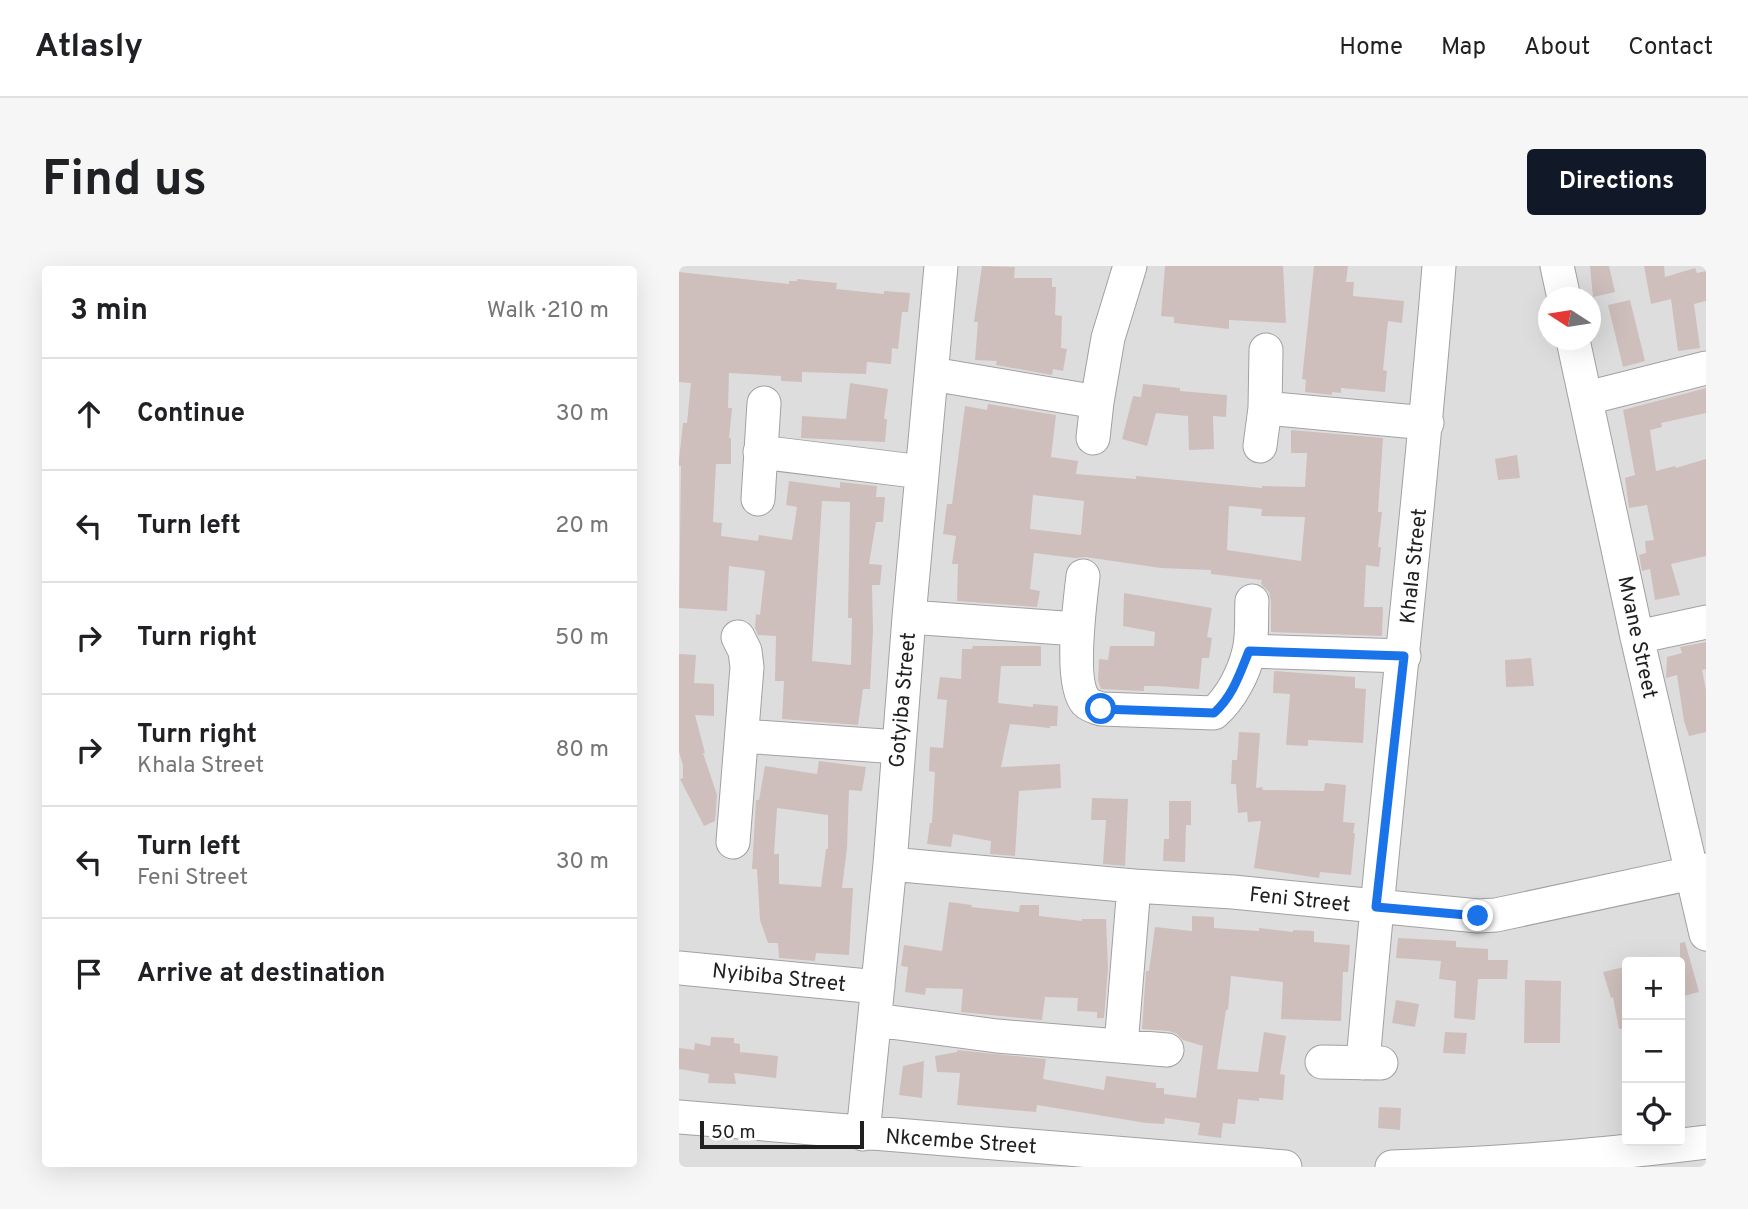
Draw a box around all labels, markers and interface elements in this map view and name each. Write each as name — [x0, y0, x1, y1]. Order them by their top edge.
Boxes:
text: Atlasly — [35, 27, 143, 69]
text: Home — [1339, 33, 1403, 63]
text: Map — [1441, 33, 1486, 63]
text: About — [1524, 33, 1590, 63]
text: Contact — [1628, 33, 1713, 63]
button: Directions — [1527, 149, 1706, 215]
text: Find us — [42, 151, 207, 213]
north arrow — [1538, 287, 1601, 350]
text: 3 min — [70, 293, 148, 330]
text: Walk · 210 m — [487, 297, 609, 326]
icon: ahead — [70, 395, 108, 433]
text: Continue — [137, 398, 245, 431]
text: 30 m — [556, 400, 609, 429]
icon: left — [70, 507, 108, 545]
street label: Khala Street — [1395, 507, 1434, 625]
text: Turn left — [137, 510, 241, 543]
text: 20 m — [555, 512, 609, 541]
street label: Mvane Street — [1610, 574, 1663, 701]
icon: right — [70, 619, 108, 657]
text: Turn right — [137, 622, 257, 655]
text: 50 m — [555, 624, 609, 653]
street label: Gotyiba Street — [884, 631, 923, 769]
route start — [1085, 693, 1116, 724]
text: Turn right — [137, 719, 257, 752]
icon: right — [70, 731, 108, 769]
text: 80 m — [556, 736, 609, 765]
text: Khala Street — [137, 752, 264, 781]
text: Turn left — [137, 831, 241, 864]
icon: left — [70, 843, 108, 881]
text: 30 m — [556, 848, 609, 877]
text: Feni Street — [137, 864, 248, 893]
street label: Feni Street — [1248, 882, 1352, 919]
route end — [1462, 900, 1493, 931]
icon: arrive — [70, 955, 108, 993]
map controls — [1622, 957, 1685, 1146]
button: + — [1622, 957, 1685, 1020]
text: Arrive at destination — [137, 958, 385, 991]
street label: Nyibiba Street — [711, 958, 847, 999]
button: − — [1622, 1020, 1685, 1083]
button: locate — [1622, 1083, 1685, 1146]
scale bar — [700, 1118, 865, 1150]
text: 50 m — [711, 1121, 756, 1145]
street label: Nkcembe Street — [884, 1124, 1037, 1161]

